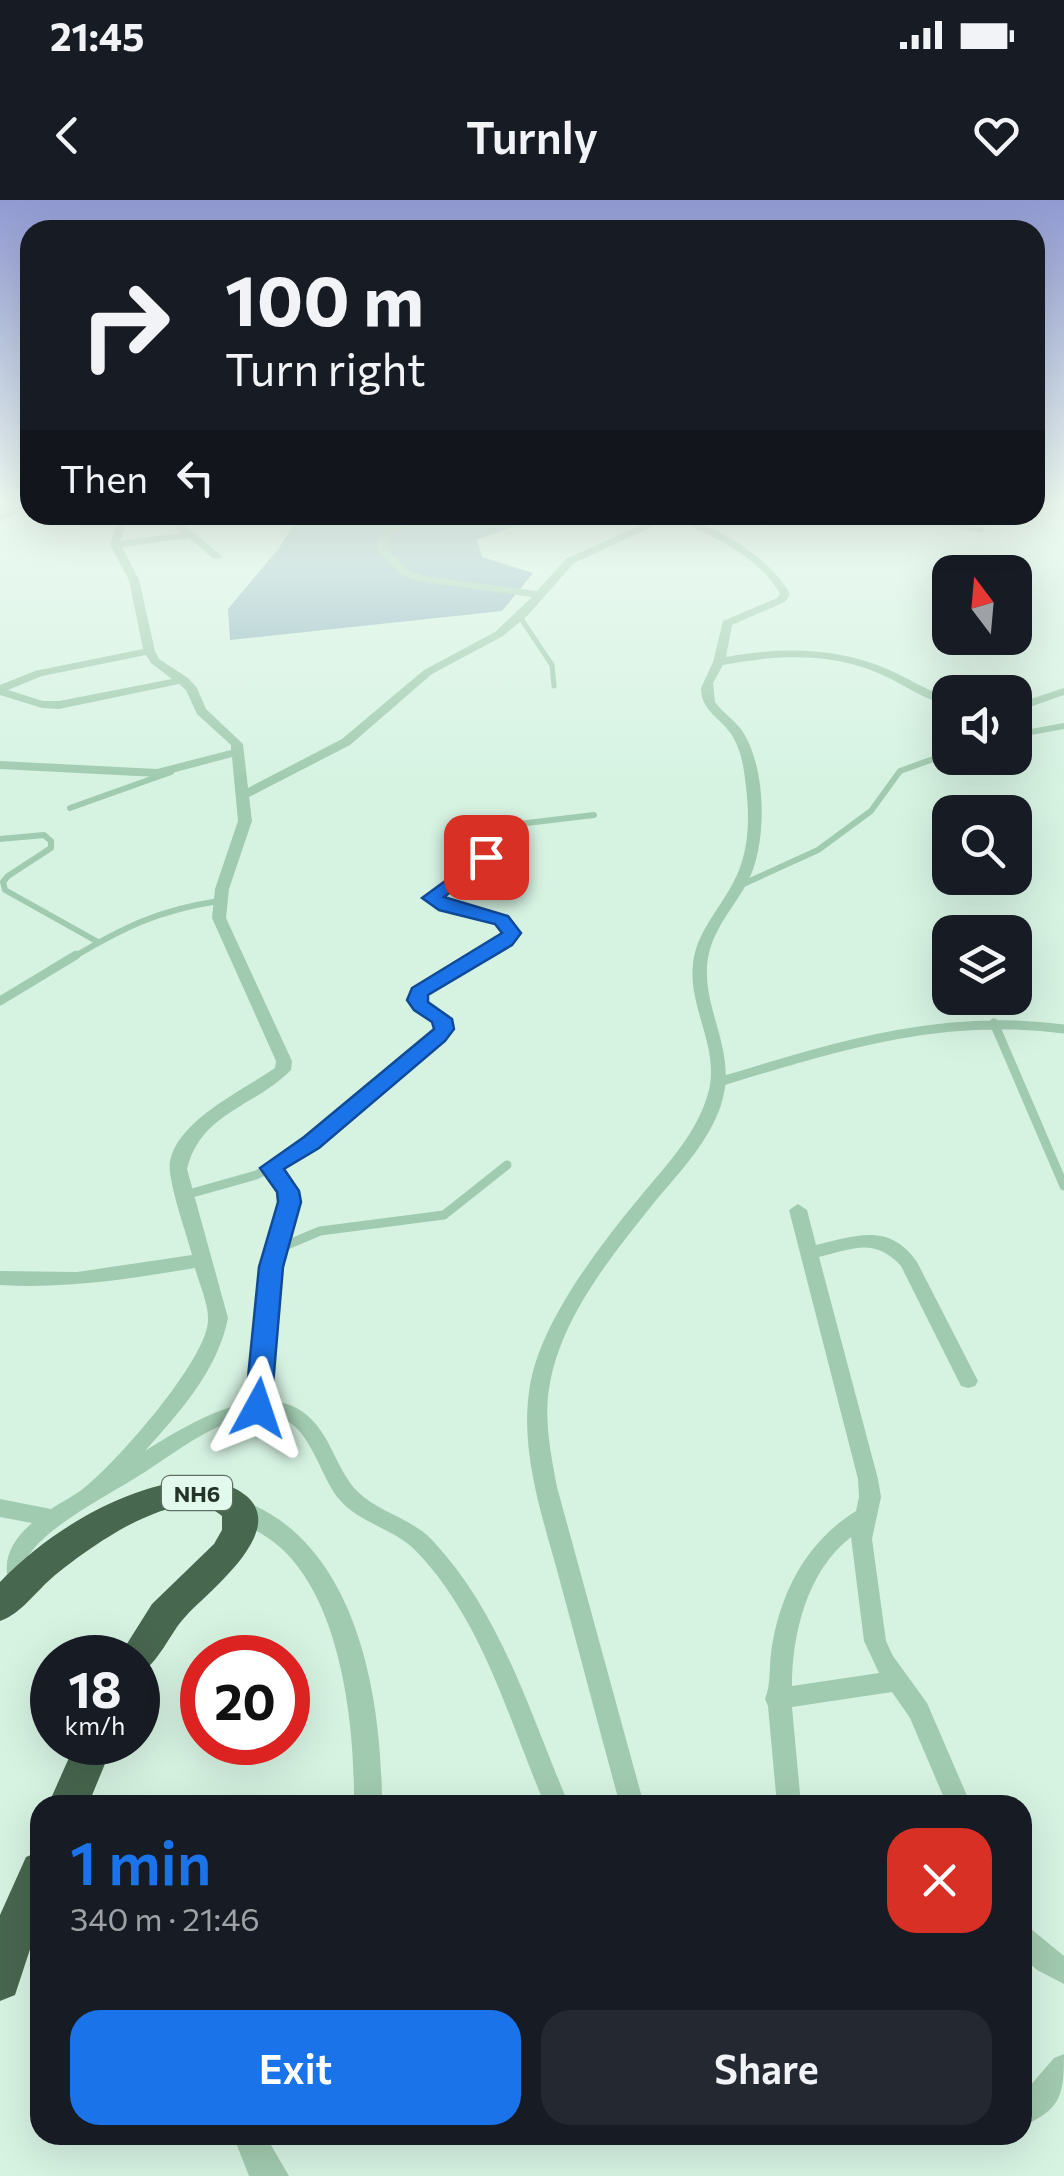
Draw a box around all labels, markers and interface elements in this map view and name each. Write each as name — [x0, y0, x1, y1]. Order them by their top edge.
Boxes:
text: 21:45 — [50, 12, 144, 59]
icon: back — [40, 108, 95, 163]
text: Turnly — [466, 108, 598, 163]
icon: heart — [969, 108, 1024, 163]
text: 100 m — [225, 255, 424, 340]
icon: right — [60, 260, 190, 390]
text: Turn right — [225, 340, 426, 395]
icon: left — [168, 450, 223, 505]
text: Then — [60, 454, 148, 501]
north arrow — [932, 555, 1032, 655]
map controls — [932, 555, 1032, 1015]
button: sound — [932, 675, 1032, 775]
button: search — [932, 795, 1032, 895]
pin — [444, 815, 529, 900]
icon: arrive — [459, 830, 514, 885]
button: layers — [932, 915, 1032, 1015]
position arrow — [206, 1356, 310, 1460]
road number: NH6 — [162, 1476, 232, 1510]
speed limit sign: 20 — [180, 1635, 310, 1765]
text: 18 — [68, 1657, 122, 1718]
text: km/h — [65, 1710, 125, 1740]
text: 1 min — [70, 1824, 211, 1897]
button: close — [887, 1828, 992, 1933]
text: 340 m · 21:46 — [70, 1898, 260, 1938]
button: Exit — [70, 2010, 521, 2125]
button: Share — [541, 2010, 992, 2125]

